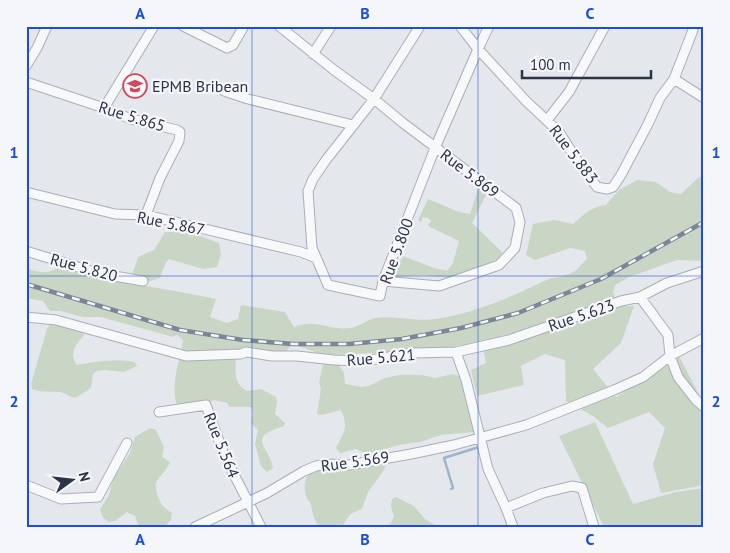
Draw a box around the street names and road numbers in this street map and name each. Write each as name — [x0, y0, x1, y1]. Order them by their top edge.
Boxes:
street label: Rue 5.865 — [96, 96, 168, 136]
street label: Rue 5.883 — [545, 121, 603, 187]
street label: Rue 5.869 — [437, 144, 503, 202]
street label: Rue 5.867 — [135, 207, 207, 239]
street label: Rue 5.800 — [375, 215, 417, 287]
street label: Rue 5.820 — [48, 248, 120, 286]
street label: Rue 5.623 — [545, 294, 617, 336]
street label: Rue 5.621 — [346, 344, 416, 370]
street label: Rue 5.564 — [200, 409, 244, 481]
street label: Rue 5.569 — [320, 446, 390, 476]

